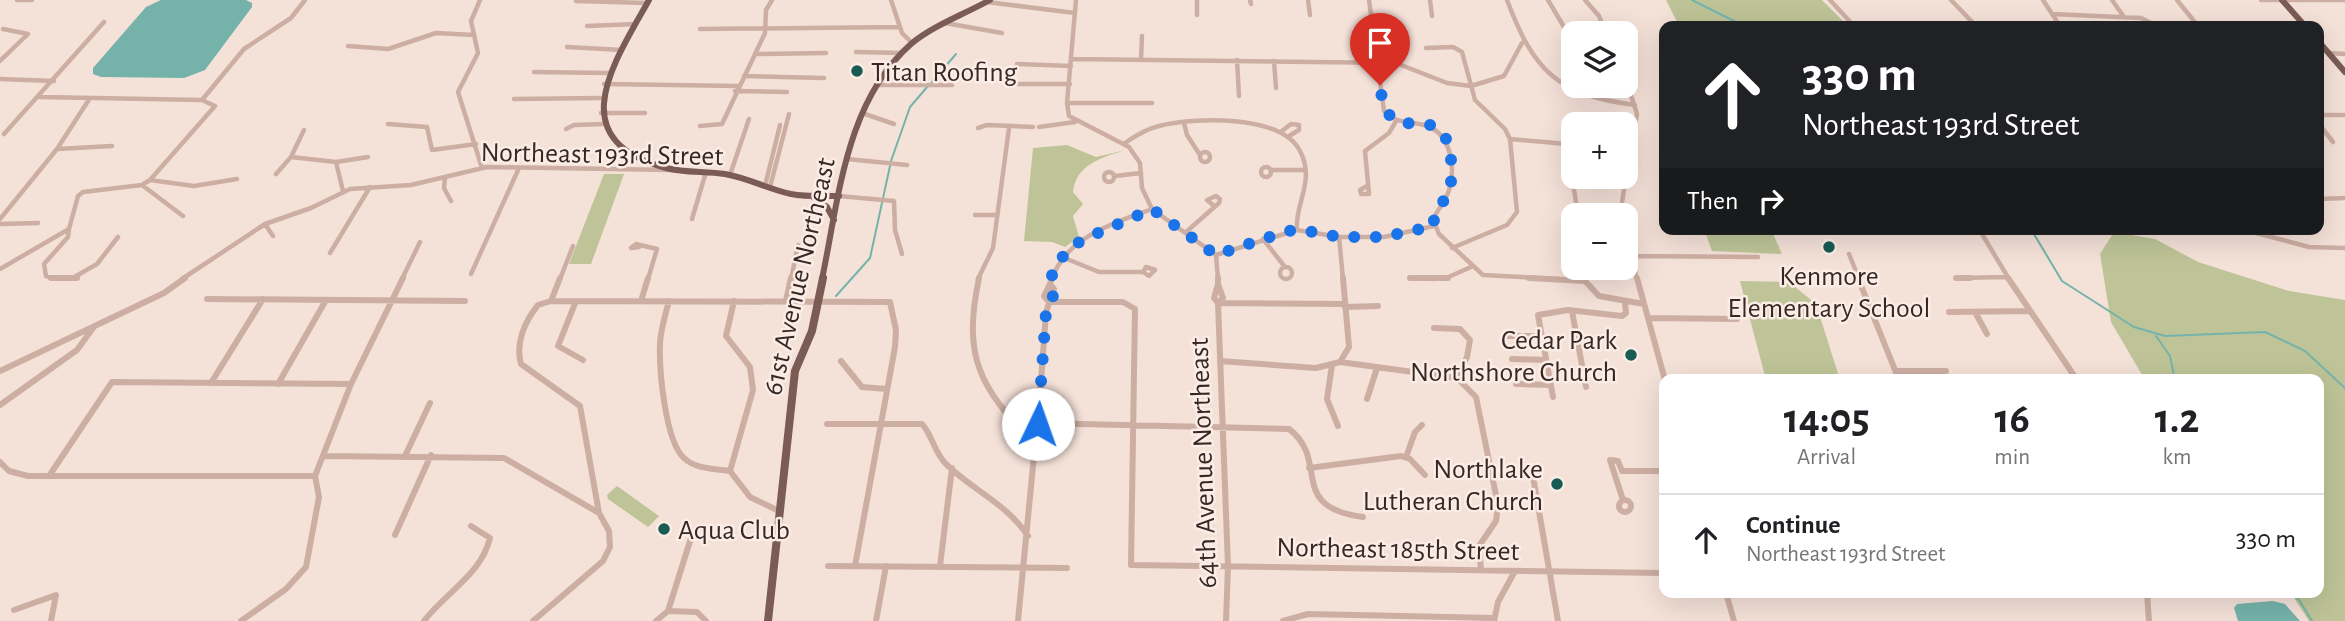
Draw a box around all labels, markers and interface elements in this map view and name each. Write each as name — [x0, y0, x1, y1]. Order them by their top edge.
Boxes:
pin — [1350, 13, 1410, 85]
map controls — [1561, 21, 1638, 280]
button: layers — [1561, 21, 1638, 98]
icon: arrive — [1361, 24, 1399, 62]
icon: ahead — [1687, 49, 1778, 140]
text: 330 m — [1802, 51, 1917, 100]
place label: Titan Roofing — [871, 59, 1018, 87]
marker: Titan Roofing — [849, 63, 865, 79]
text: Northeast 193rd Street — [1802, 109, 2079, 141]
button: + — [1561, 112, 1638, 189]
street label: Northeast 193rd Street — [480, 139, 724, 171]
street label: 61st Avenue Northeast — [759, 155, 841, 398]
icon: right — [1752, 182, 1790, 220]
text: Then — [1687, 188, 1738, 214]
button: − — [1561, 203, 1638, 280]
marker: Kenmore Elementary School — [1821, 239, 1837, 255]
place label: Kenmore Elementary School — [1727, 263, 1931, 323]
place label: Cedar Park Northshore Church — [1410, 327, 1617, 387]
street label: 64th Avenue Northeast — [1186, 337, 1222, 589]
marker: Cedar Park Northshore Church — [1623, 347, 1639, 363]
position arrow — [1001, 387, 1075, 461]
text: 14:05 — [1784, 398, 1870, 440]
text: 16 — [1994, 398, 2030, 440]
text: 1.2 — [2155, 398, 2199, 440]
text: Arrival — [1797, 446, 1856, 469]
text: min — [1994, 446, 2030, 469]
text: km — [2163, 446, 2191, 469]
place label: Northlake Lutheran Church — [1363, 456, 1543, 516]
marker: Northlake Lutheran Church — [1549, 476, 1565, 492]
text: Continue — [1746, 512, 1841, 538]
place label: Aqua Club — [678, 517, 790, 545]
marker: Aqua Club — [656, 521, 672, 537]
icon: ahead — [1687, 521, 1725, 559]
text: 330 m — [2236, 526, 2296, 552]
street label: Northeast 185th Street — [1276, 534, 1520, 566]
text: Northeast 193rd Street — [1746, 543, 1945, 566]

